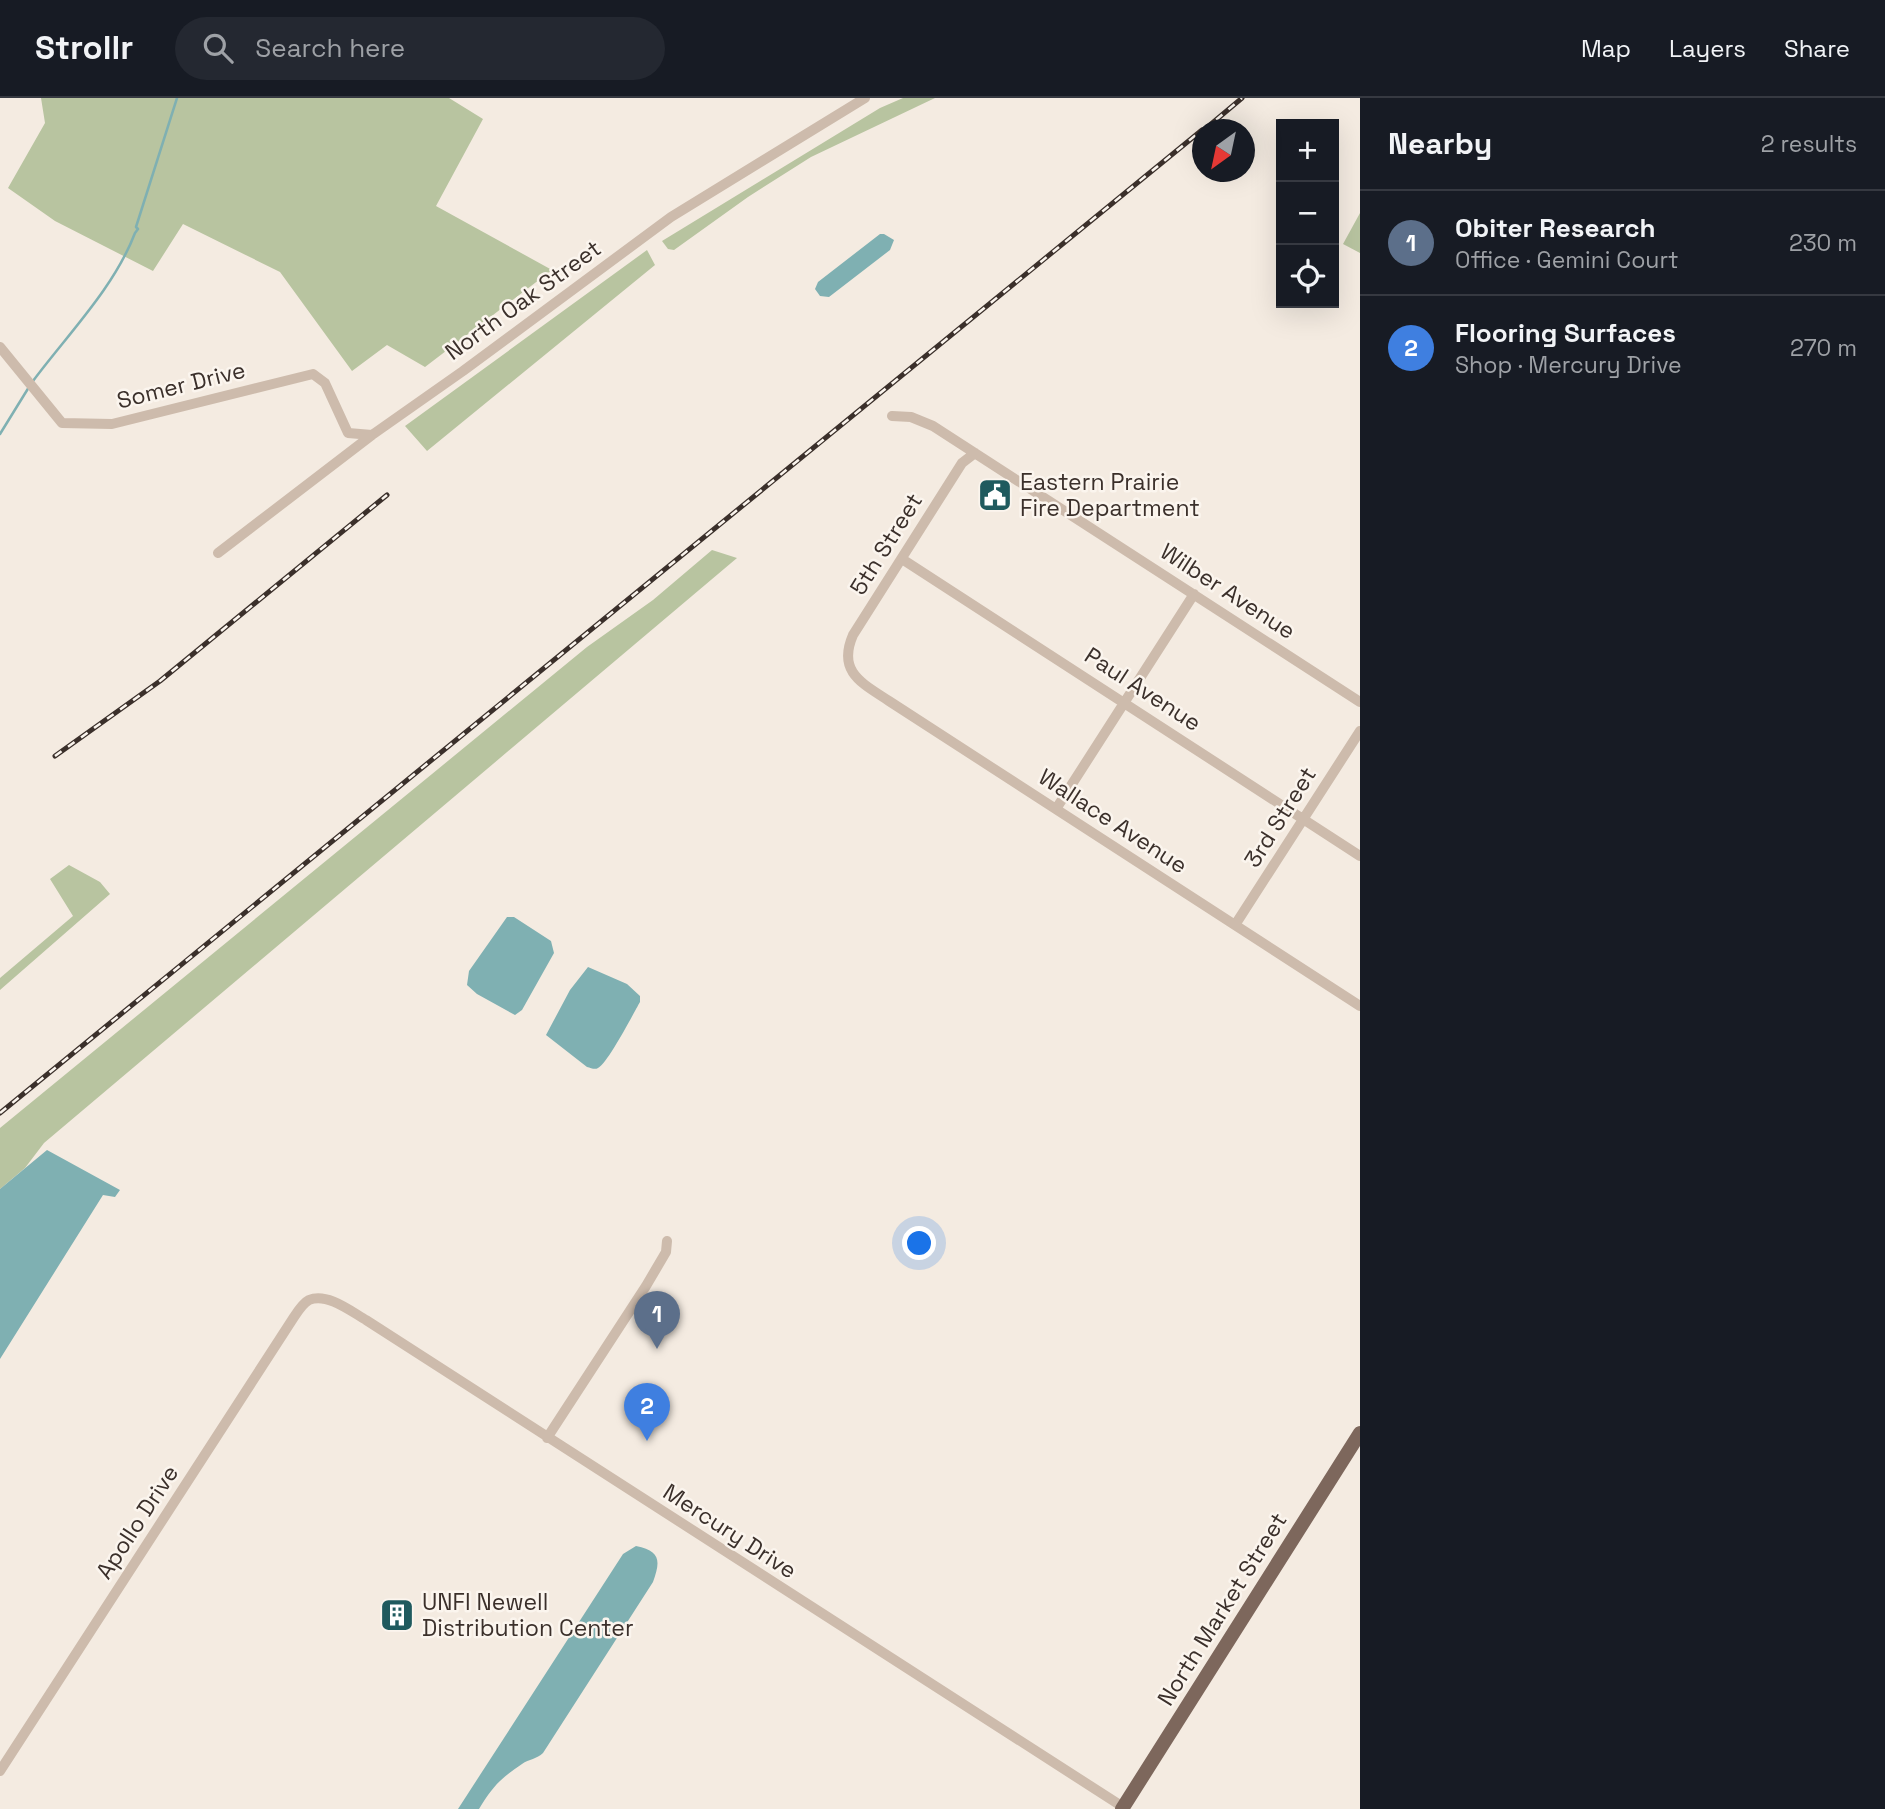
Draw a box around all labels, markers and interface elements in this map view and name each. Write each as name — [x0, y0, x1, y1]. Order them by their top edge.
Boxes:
search box — [175, 17, 665, 80]
text: Strollr — [35, 27, 133, 69]
icon: search — [199, 29, 237, 67]
text: Search here — [255, 31, 405, 65]
text: Map — [1581, 33, 1631, 64]
text: Layers — [1669, 33, 1746, 64]
text: Share — [1784, 33, 1850, 64]
north arrow — [1192, 119, 1255, 182]
map controls — [1276, 119, 1339, 308]
button: + — [1276, 119, 1339, 182]
text: Nearby — [1388, 124, 1492, 163]
text: 2 results — [1761, 129, 1857, 159]
button: − — [1276, 182, 1339, 245]
text: Obiter Research — [1455, 211, 1656, 245]
text: 1 — [1406, 228, 1416, 258]
text: 230 m — [1789, 228, 1857, 258]
street label: North Oak Street — [439, 233, 607, 367]
button: locate — [1276, 245, 1339, 308]
text: Office · Gemini Court — [1455, 245, 1679, 275]
text: Flooring Surfaces — [1455, 316, 1676, 350]
text: 2 — [1404, 333, 1418, 363]
text: 270 m — [1790, 333, 1857, 363]
text: Shop · Mercury Drive — [1455, 350, 1682, 380]
street label: Somer Drive — [114, 355, 248, 415]
place label: Eastern Prairie Fire Department — [1020, 467, 1200, 523]
public building icon: Eastern Prairie Fire Department — [976, 476, 1014, 514]
street label: 5th Street — [843, 487, 929, 601]
street label: Wilber Avenue — [1155, 536, 1301, 646]
street label: Paul Avenue — [1079, 640, 1207, 738]
street label: 3rd Street — [1237, 761, 1323, 873]
street label: Wallace Avenue — [1033, 762, 1193, 880]
your location — [902, 1226, 936, 1260]
pin: 1 — [634, 1291, 680, 1349]
pin: 2 — [624, 1383, 670, 1441]
street label: Apollo Drive — [89, 1459, 185, 1585]
street label: Mercury Drive — [658, 1477, 802, 1585]
street label: North Market Street — [1150, 1507, 1294, 1711]
place label: UNFI Newell Distribution Center — [422, 1587, 634, 1643]
building icon: UNFI Newell Distribution Center — [378, 1596, 416, 1634]

